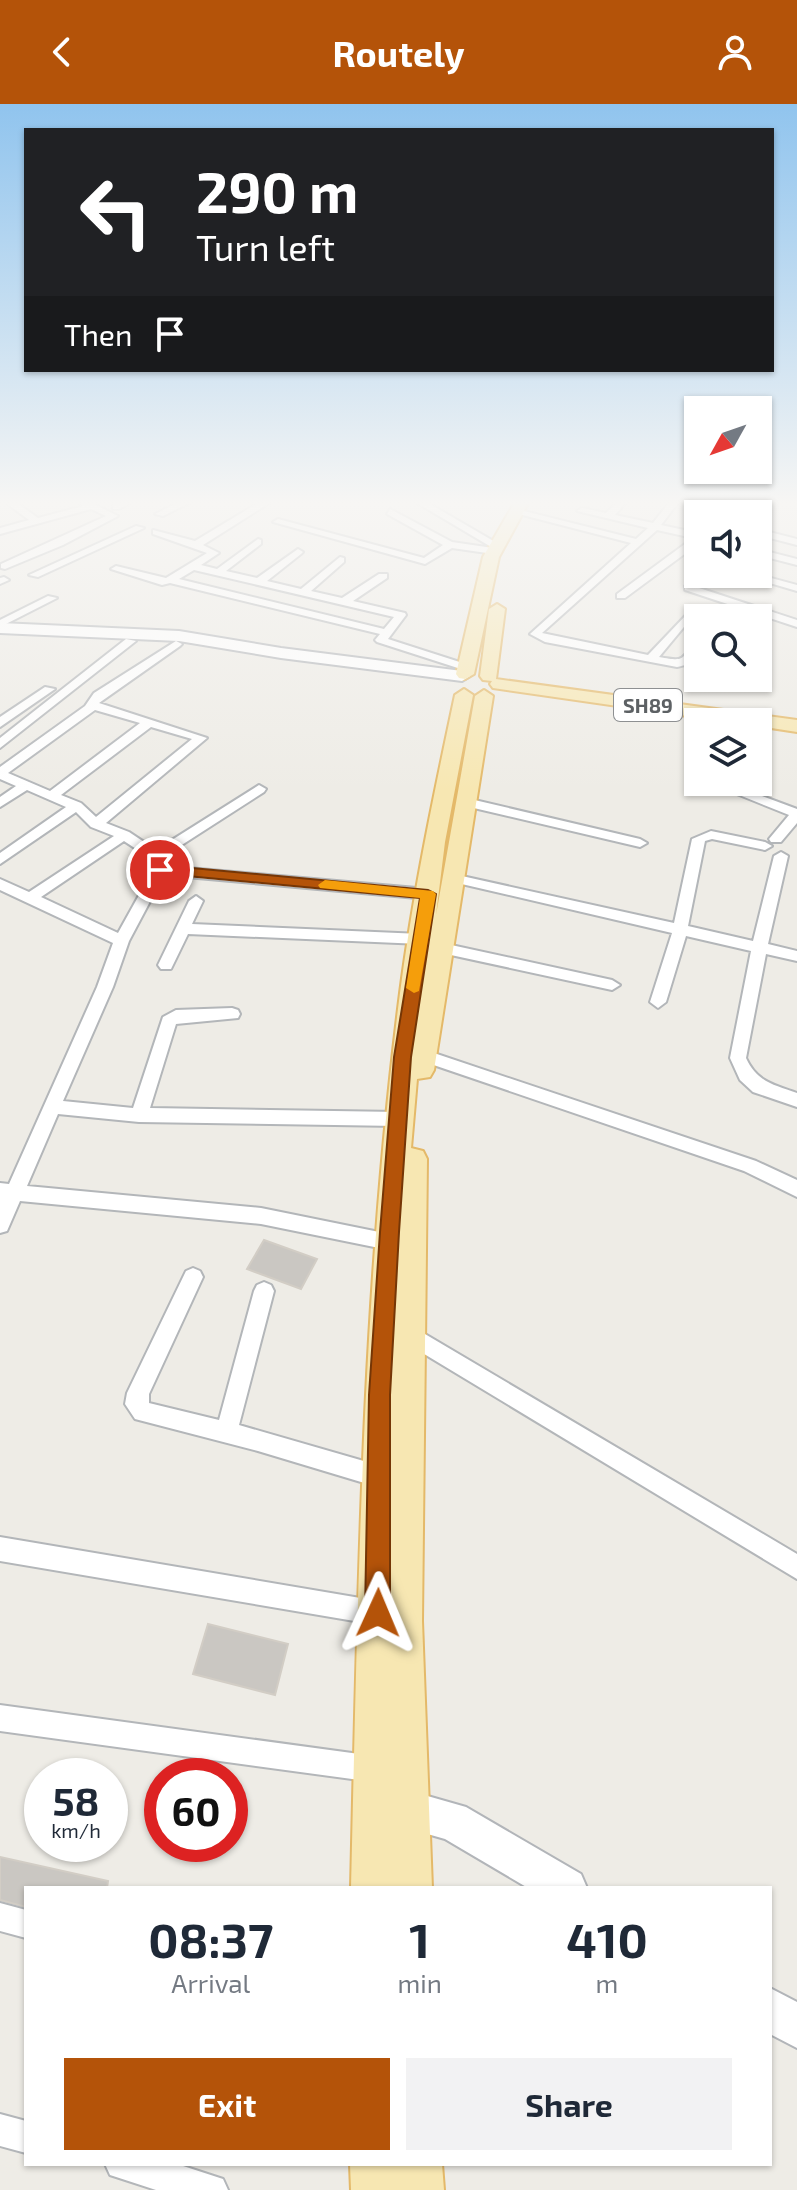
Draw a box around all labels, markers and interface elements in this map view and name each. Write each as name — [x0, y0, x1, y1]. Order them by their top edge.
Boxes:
icon: back — [40, 30, 84, 74]
icon: person — [713, 30, 757, 74]
text: Routely — [332, 31, 465, 74]
text: 290 m — [196, 157, 358, 224]
icon: left — [64, 160, 168, 264]
text: Turn left — [196, 225, 335, 268]
icon: arrive — [148, 312, 192, 356]
text: Then — [64, 316, 132, 352]
north arrow — [684, 396, 772, 484]
map controls — [684, 396, 772, 796]
button: sound — [684, 500, 772, 588]
button: search — [684, 604, 772, 692]
road number: SH89 — [614, 689, 682, 721]
button: layers — [684, 708, 772, 796]
pin — [126, 836, 194, 904]
icon: arrive — [138, 848, 182, 892]
position arrow — [336, 1571, 420, 1655]
speed limit sign: 60 — [144, 1758, 248, 1862]
text: 58 — [52, 1776, 99, 1824]
text: km/h — [51, 1818, 101, 1842]
text: 08:37 — [148, 1910, 273, 1968]
text: 1 — [409, 1910, 430, 1968]
text: 410 — [566, 1910, 648, 1968]
text: Arrival — [171, 1967, 250, 1998]
text: min — [398, 1967, 442, 1998]
text: m — [596, 1967, 618, 1998]
button: Exit — [64, 2058, 390, 2150]
button: Share — [406, 2058, 732, 2150]

